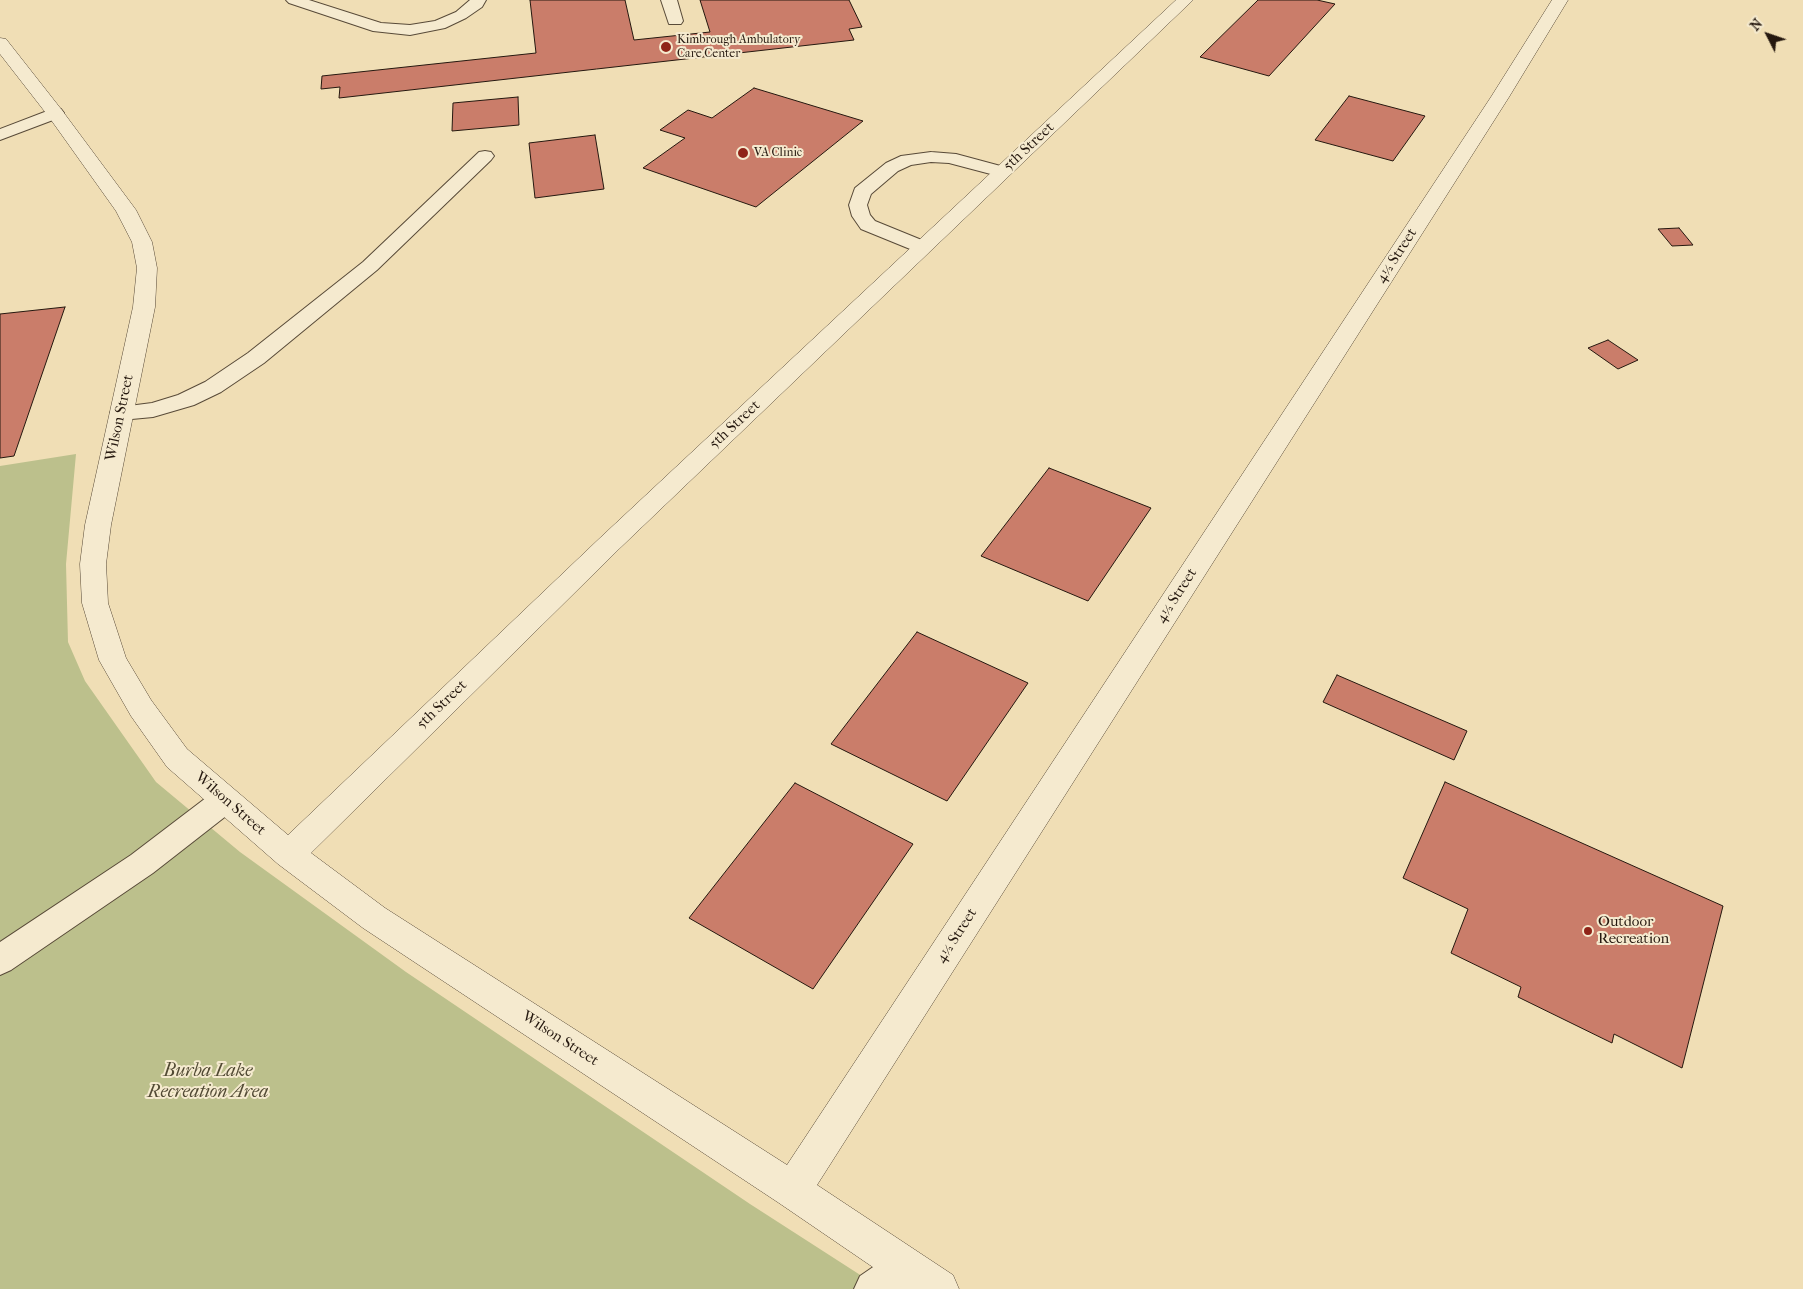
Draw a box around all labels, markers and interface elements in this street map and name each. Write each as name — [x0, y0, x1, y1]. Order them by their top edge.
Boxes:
north arrow — [1743, 10, 1793, 60]
text: N — [1746, 15, 1766, 34]
place label: Kimbrough Ambulatory Care Center — [677, 33, 800, 61]
marker: Kimbrough Ambulatory Care Center — [659, 40, 673, 54]
street label: 5th Street — [1000, 119, 1058, 175]
marker: VA Clinic — [736, 146, 750, 160]
place label: VA Clinic — [754, 146, 802, 160]
street label: 4½ Street — [1373, 225, 1421, 287]
street label: Wilson Street — [102, 373, 138, 463]
street label: 5th Street — [706, 397, 764, 453]
street label: 4½ Street — [1153, 565, 1201, 627]
street label: 5th Street — [413, 677, 471, 733]
street label: Wilson Street — [191, 768, 269, 840]
street label: 4½ Street — [933, 905, 981, 967]
place label: Outdoor Recreation — [1598, 913, 1669, 948]
marker: Outdoor Recreation — [1582, 925, 1594, 937]
street label: Wilson Street — [518, 1008, 602, 1070]
park label: Burba Lake Recreation Area — [148, 1061, 268, 1104]

